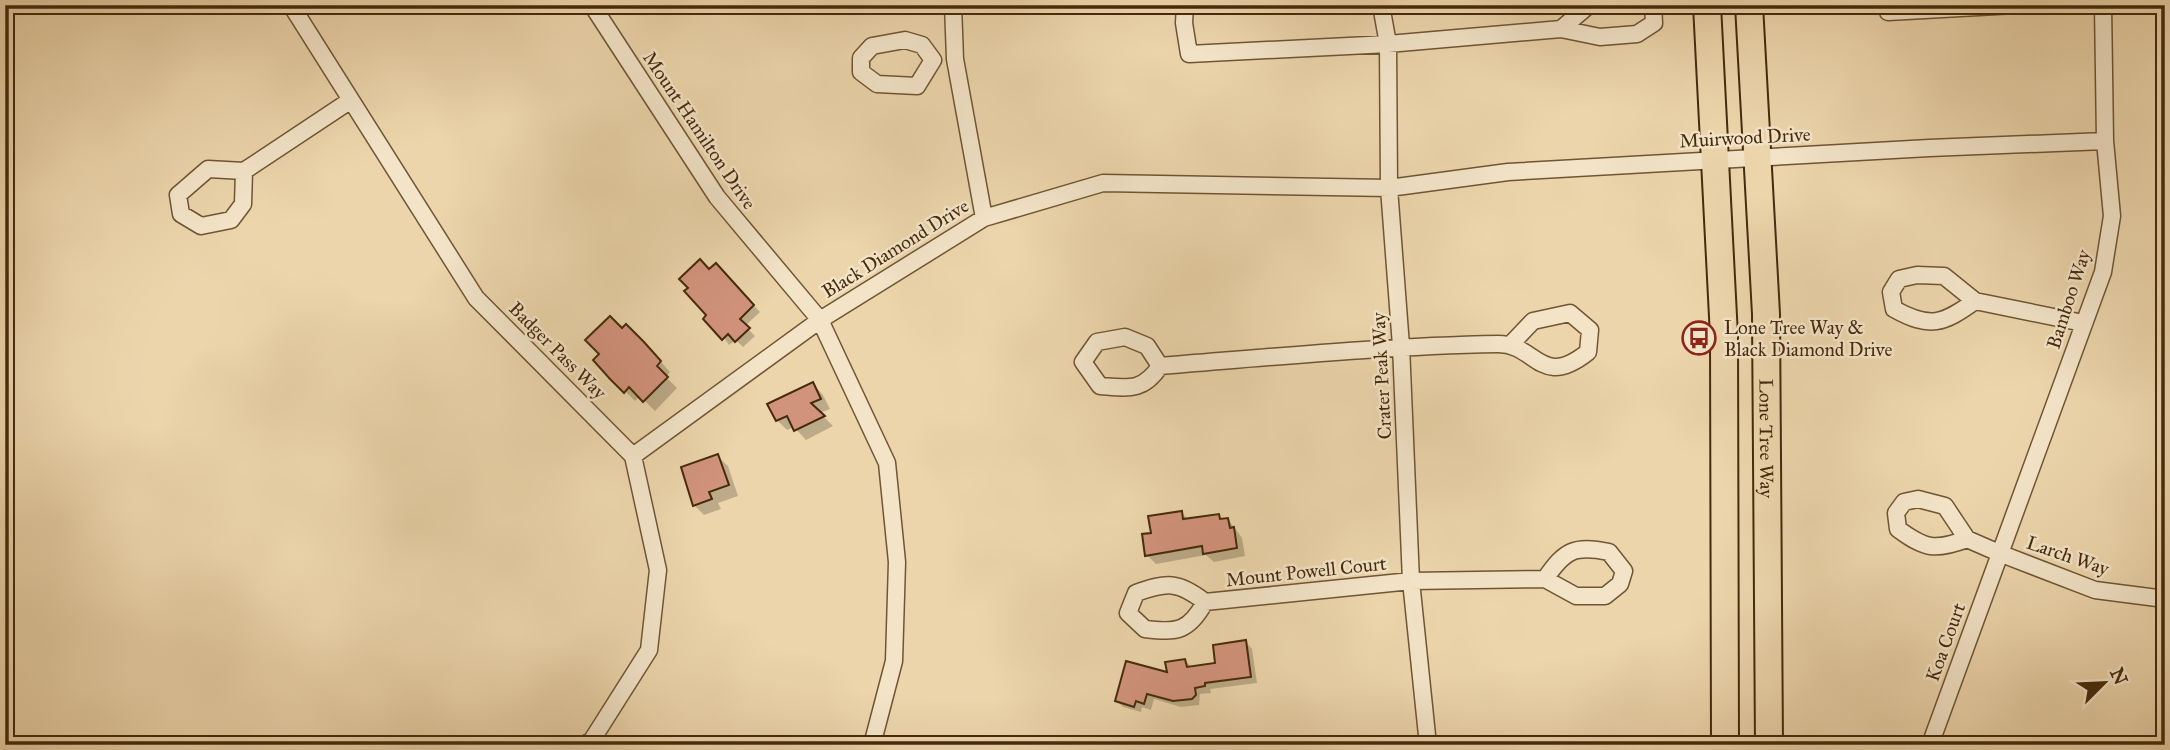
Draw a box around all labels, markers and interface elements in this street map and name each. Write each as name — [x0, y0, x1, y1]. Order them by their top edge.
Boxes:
street label: Mount Hamilton Drive — [638, 47, 761, 214]
street label: Muirwood Drive — [1679, 123, 1811, 152]
street label: Black Diamond Drive — [818, 194, 973, 303]
street label: Bamboo Way — [2042, 246, 2096, 352]
street label: Badger Pass Way — [503, 297, 612, 405]
street label: Crater Peak Way — [1367, 311, 1396, 440]
place label: Lone Tree Way & Black Diamond Drive — [1724, 316, 1892, 361]
bus stop icon: Lone Tree Way & Black Diamond Drive — [1680, 319, 1718, 357]
street label: Lone Tree Way — [1754, 379, 1778, 499]
street label: Larch Way — [2024, 531, 2113, 581]
street label: Mount Powell Court — [1225, 552, 1388, 591]
street label: Koa Court — [1921, 600, 1970, 684]
north arrow — [2068, 648, 2138, 718]
text: N — [2105, 664, 2133, 688]

